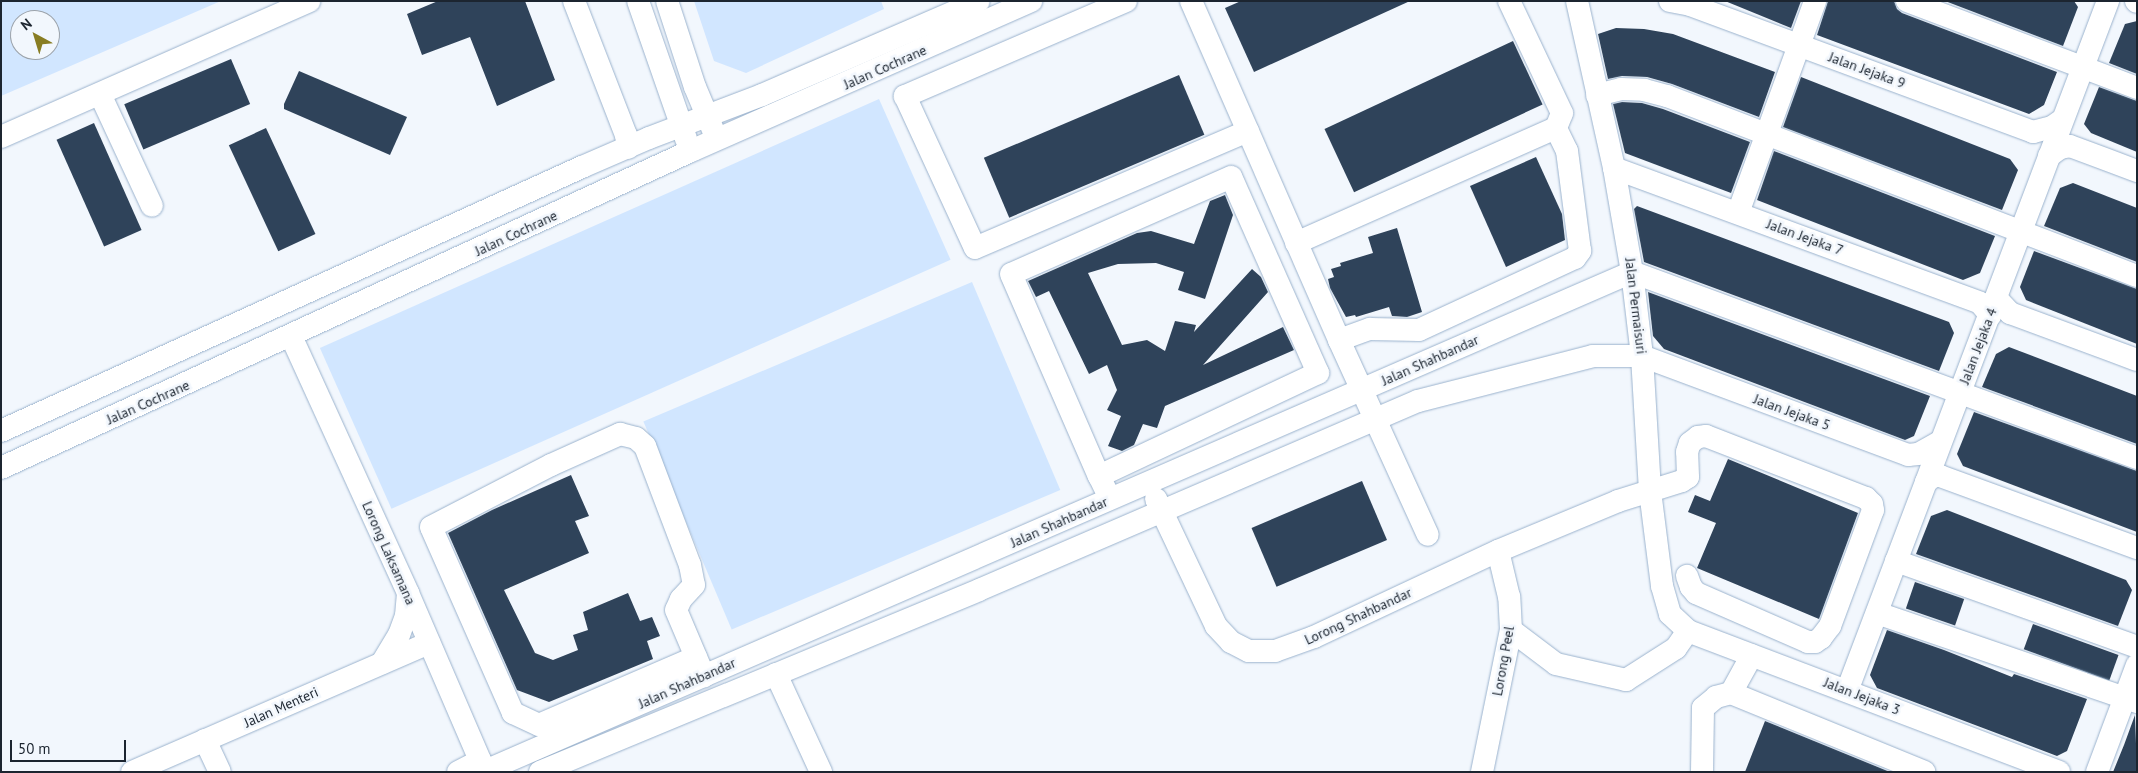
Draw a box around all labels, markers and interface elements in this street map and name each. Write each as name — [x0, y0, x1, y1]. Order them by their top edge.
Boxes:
north arrow — [10, 10, 60, 60]
text: N — [17, 14, 35, 34]
street label: Jalan Cochrane — [841, 41, 929, 93]
street label: Jalan Jejaka 9 — [1826, 48, 1908, 92]
street label: Jalan Cochrane — [472, 207, 560, 259]
street label: Jalan Jejaka 7 — [1764, 215, 1846, 259]
street label: Jalan Permaisuri — [1622, 257, 1650, 355]
street label: Jalan Jejaka 4 — [1956, 305, 2000, 387]
street label: Jalan Shahbandar — [1379, 331, 1481, 389]
street label: Jalan Cochrane — [104, 376, 192, 428]
street label: Jalan Jejaka 5 — [1751, 390, 1833, 434]
street label: Jalan Shahbandar — [1008, 493, 1110, 551]
street label: Lorong Laksamana — [359, 499, 419, 607]
street label: Lorong Shahbandar — [1302, 584, 1414, 648]
street label: Lorong Peel — [1489, 625, 1517, 697]
street label: Jalan Shahbandar — [636, 654, 738, 712]
street label: Jalan Jejaka 3 — [1821, 674, 1903, 718]
street label: Jalan Menteri — [241, 683, 321, 731]
scale bar — [12, 730, 129, 762]
text: 50 m — [18, 739, 51, 758]

